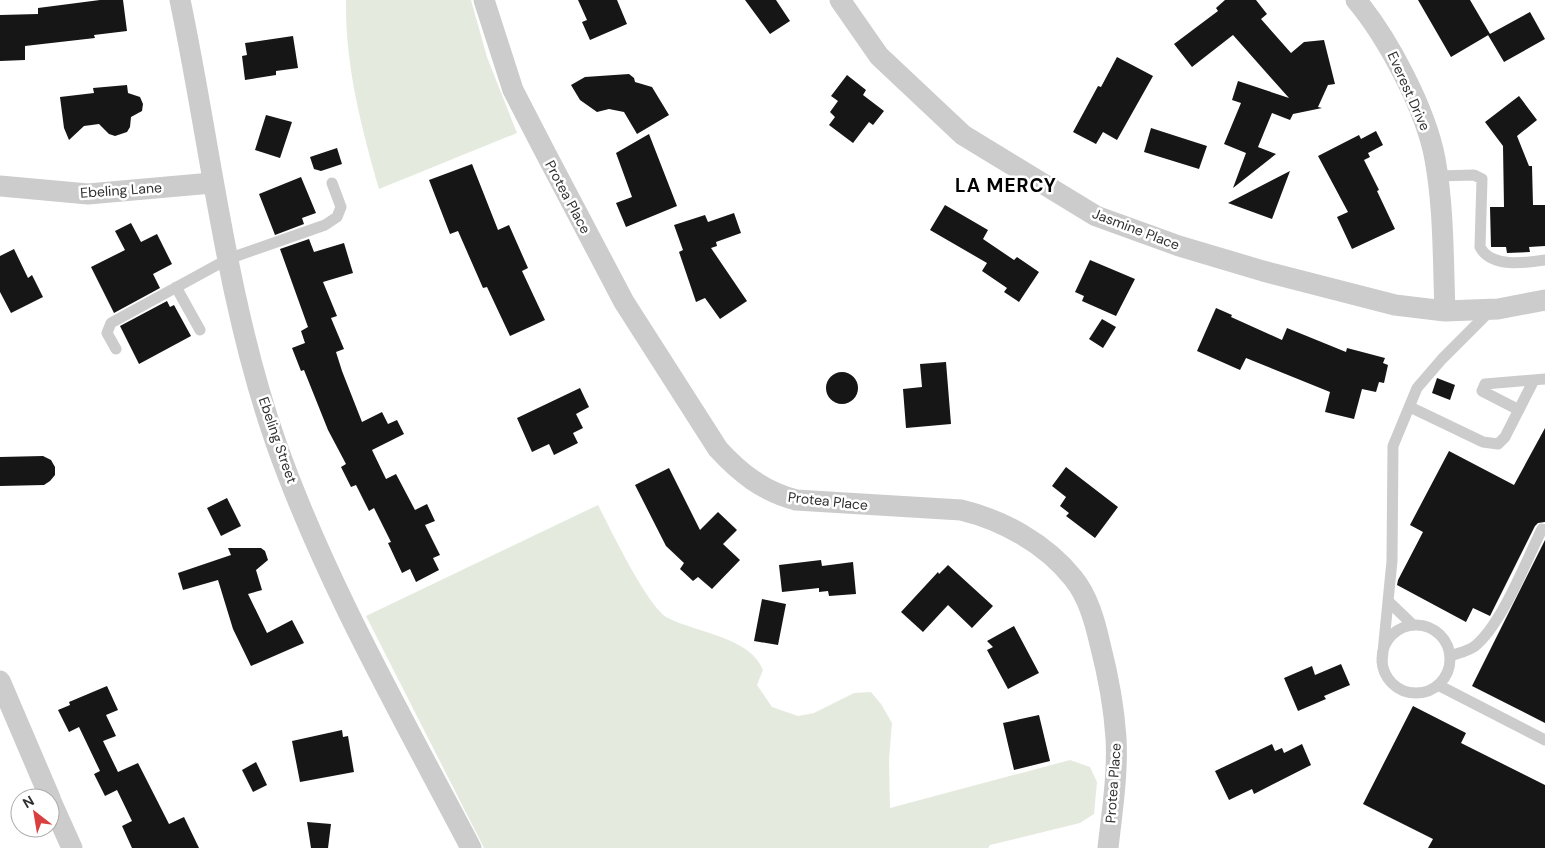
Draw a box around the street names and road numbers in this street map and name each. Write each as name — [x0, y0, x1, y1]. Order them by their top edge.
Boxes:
street label: Everest Drive — [1384, 49, 1434, 133]
street label: Protea Place — [541, 157, 595, 237]
street label: Ebeling Lane — [80, 178, 162, 202]
street label: Jasmine Place — [1090, 204, 1182, 254]
street label: Ebeling Street — [255, 394, 301, 486]
street label: Protea Place — [787, 488, 869, 514]
street label: Protea Place — [1101, 742, 1125, 824]

